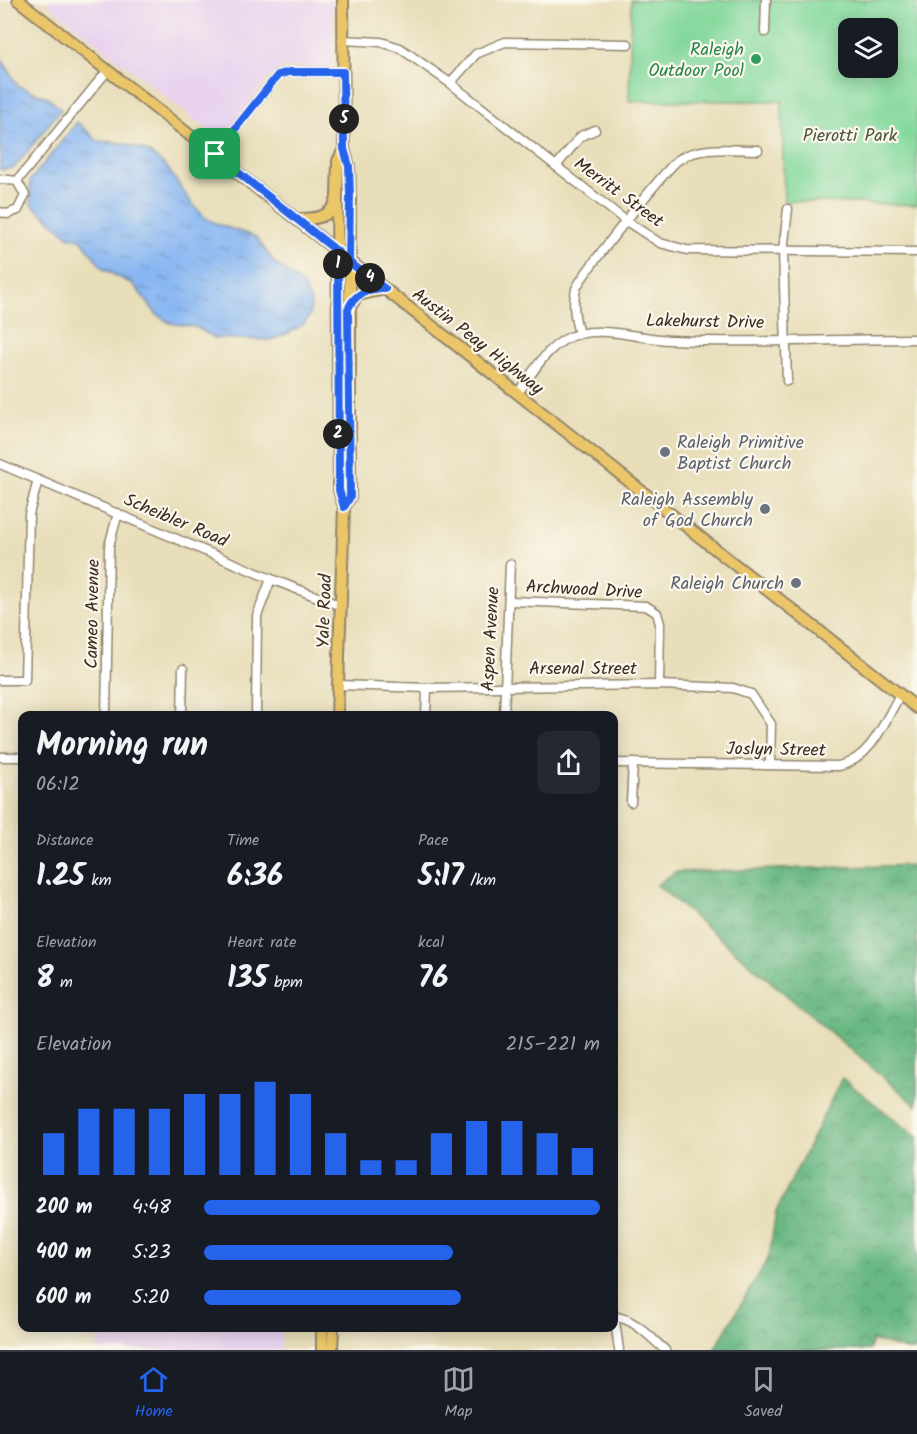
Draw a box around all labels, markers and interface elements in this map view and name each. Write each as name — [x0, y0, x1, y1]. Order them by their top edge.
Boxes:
map controls — [838, 18, 898, 78]
button: layers — [838, 18, 898, 78]
place label: Raleigh Outdoor Pool — [648, 36, 745, 86]
marker: Raleigh Outdoor Pool — [749, 52, 763, 66]
pin: 5 — [329, 104, 359, 134]
text: 5 — [340, 106, 348, 131]
park label: Pierotti Park — [803, 122, 898, 151]
pin — [189, 128, 240, 179]
icon: arrive — [198, 137, 231, 170]
street label: Merritt Street — [567, 151, 670, 236]
pin: 1 — [323, 249, 353, 279]
text: 1 — [336, 251, 340, 276]
pin: 4 — [355, 263, 385, 293]
text: 4 — [366, 265, 374, 290]
street label: Austin Peay Highway — [405, 281, 550, 403]
street label: Lakehurst Drive — [645, 307, 764, 338]
pin: 2 — [323, 419, 353, 449]
text: 2 — [333, 421, 343, 446]
place label: Raleigh Primitive Baptist Church — [677, 429, 804, 479]
marker: Raleigh Primitive Baptist Church — [658, 445, 672, 459]
street label: Scheibler Road — [119, 486, 233, 557]
place label: Raleigh Assembly of God Church — [621, 486, 754, 536]
marker: Raleigh Assembly of God Church — [758, 502, 772, 516]
street label: Cameo Avenue — [78, 559, 109, 669]
place label: Raleigh Church — [670, 570, 784, 599]
street label: Yale Road — [310, 572, 341, 649]
street label: Archwood Drive — [525, 573, 643, 608]
marker: Raleigh Church — [789, 576, 803, 590]
street label: Aspen Avenue — [474, 586, 509, 692]
street label: Arsenal Street — [529, 655, 638, 684]
text: Morning run — [36, 720, 208, 773]
button: share — [537, 731, 600, 794]
street label: Joslyn Street — [726, 735, 827, 766]
text: 06:12 — [36, 769, 80, 801]
text: Distance — [36, 828, 94, 853]
text: Time — [227, 828, 259, 853]
text: Pace — [418, 828, 449, 853]
text: 1.25 — [36, 853, 85, 901]
text: 6:36 — [227, 853, 283, 901]
text: 5:17 — [418, 853, 464, 901]
text: km — [85, 868, 112, 893]
text: /km — [464, 868, 496, 893]
text: Elevation — [36, 930, 97, 955]
text: Heart rate — [227, 930, 297, 955]
text: kcal — [418, 930, 444, 955]
text: 8 — [36, 955, 54, 1003]
text: 135 — [227, 955, 268, 1003]
text: 76 — [418, 955, 448, 1003]
text: m — [54, 970, 73, 995]
text: bpm — [268, 970, 303, 995]
text: Elevation — [36, 1029, 112, 1061]
text: 215–221 m — [506, 1029, 600, 1061]
text: 200 m — [36, 1192, 92, 1224]
text: 4:48 — [132, 1192, 171, 1224]
text: 400 m — [36, 1237, 92, 1269]
text: 5:23 — [132, 1237, 171, 1269]
text: 600 m — [36, 1282, 91, 1314]
text: 5:20 — [132, 1282, 169, 1314]
tab: Home — [135, 1363, 173, 1424]
tab: Map — [442, 1363, 475, 1424]
tab: Saved — [744, 1363, 782, 1424]

